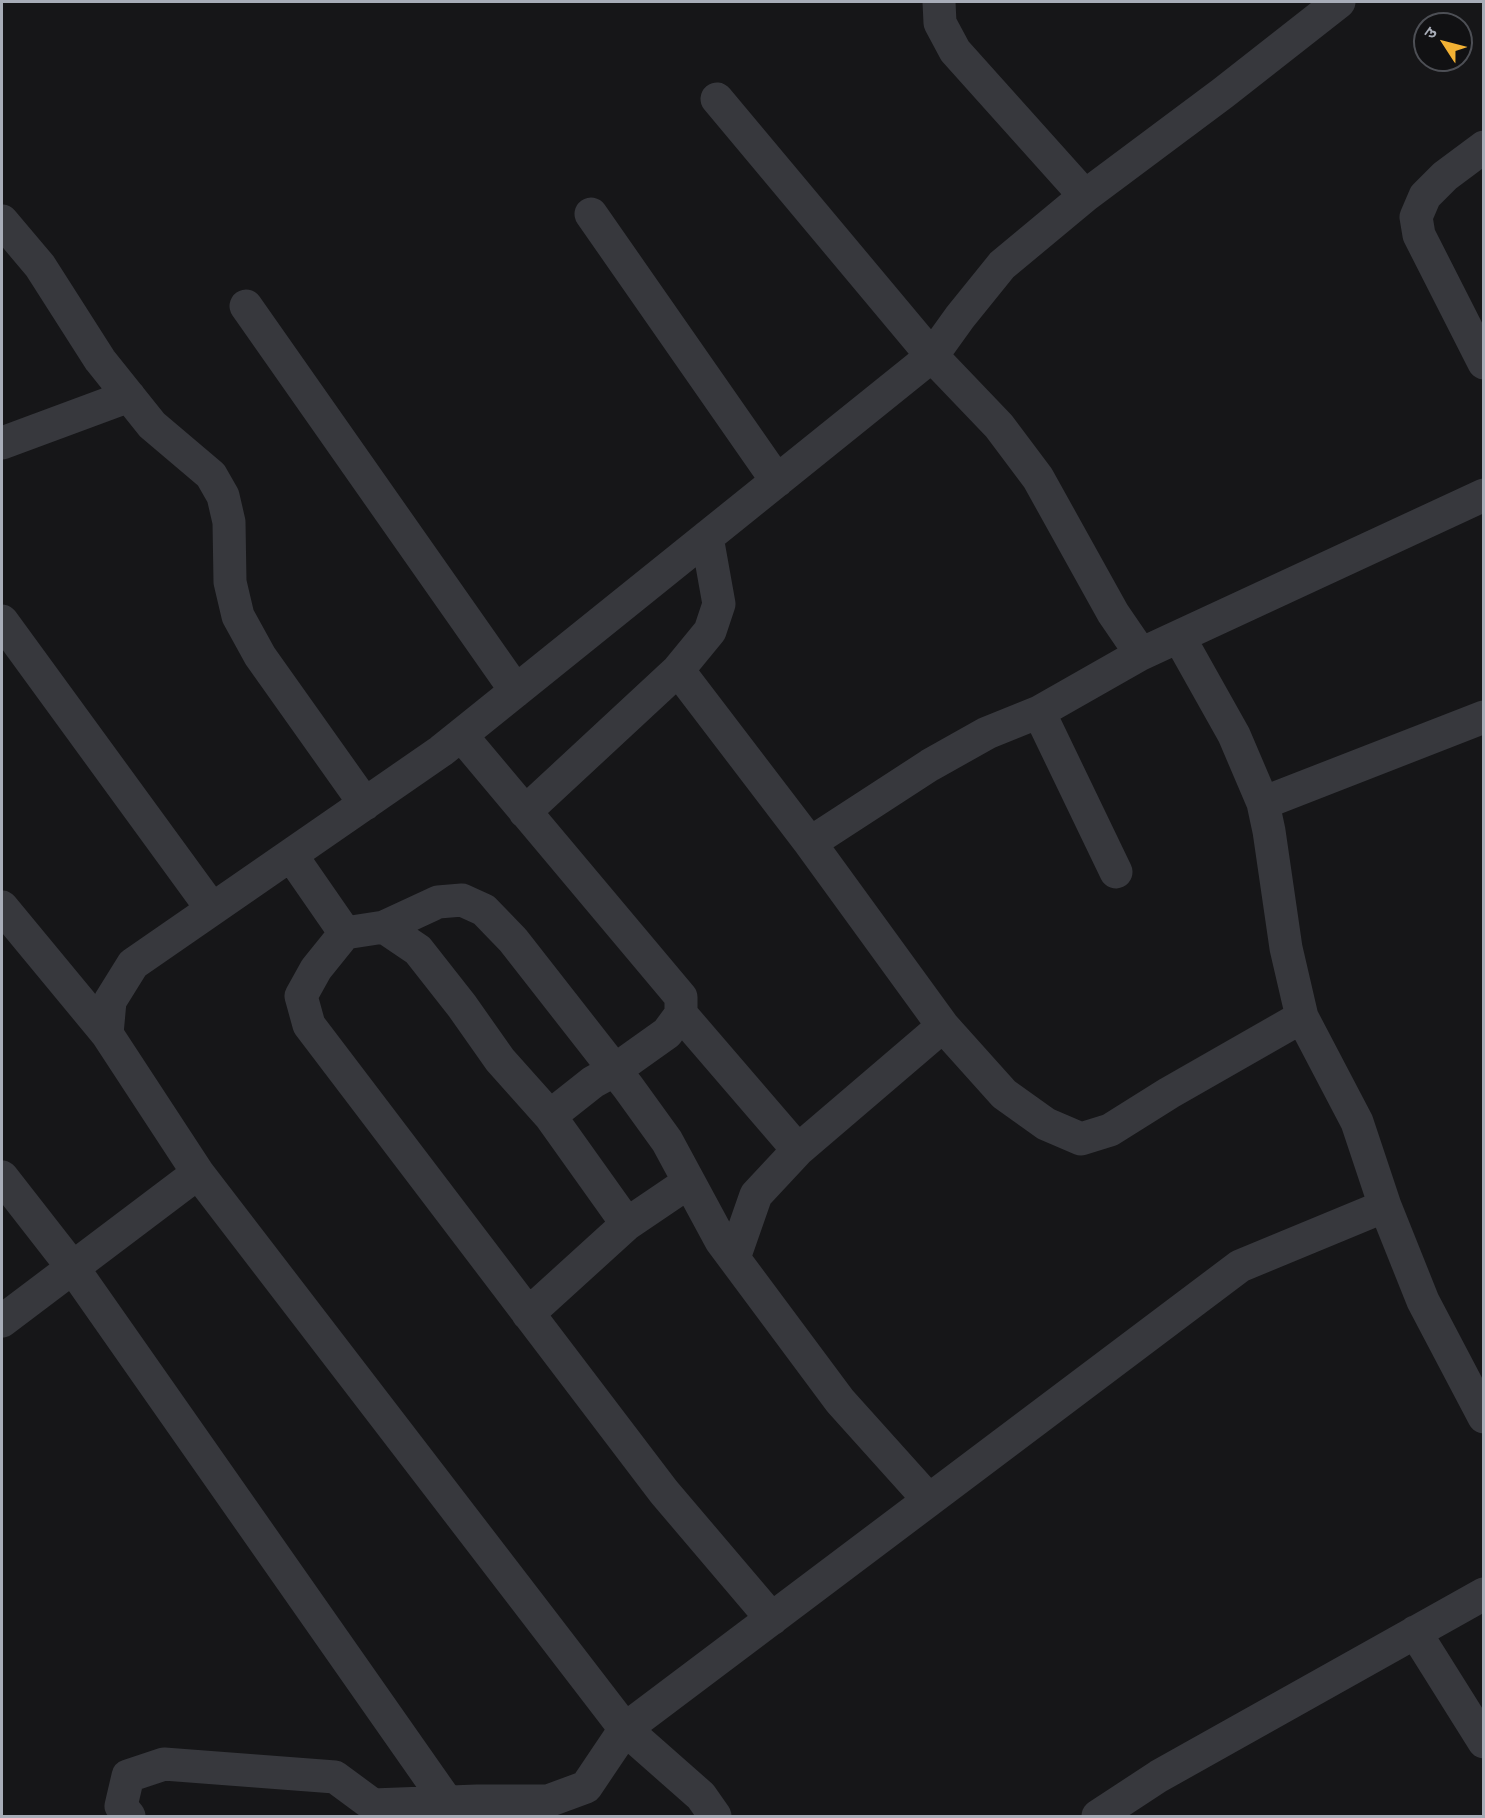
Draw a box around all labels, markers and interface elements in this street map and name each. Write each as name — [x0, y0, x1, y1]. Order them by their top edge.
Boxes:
north arrow — [1413, 12, 1473, 72]
text: उ — [1418, 22, 1442, 43]

